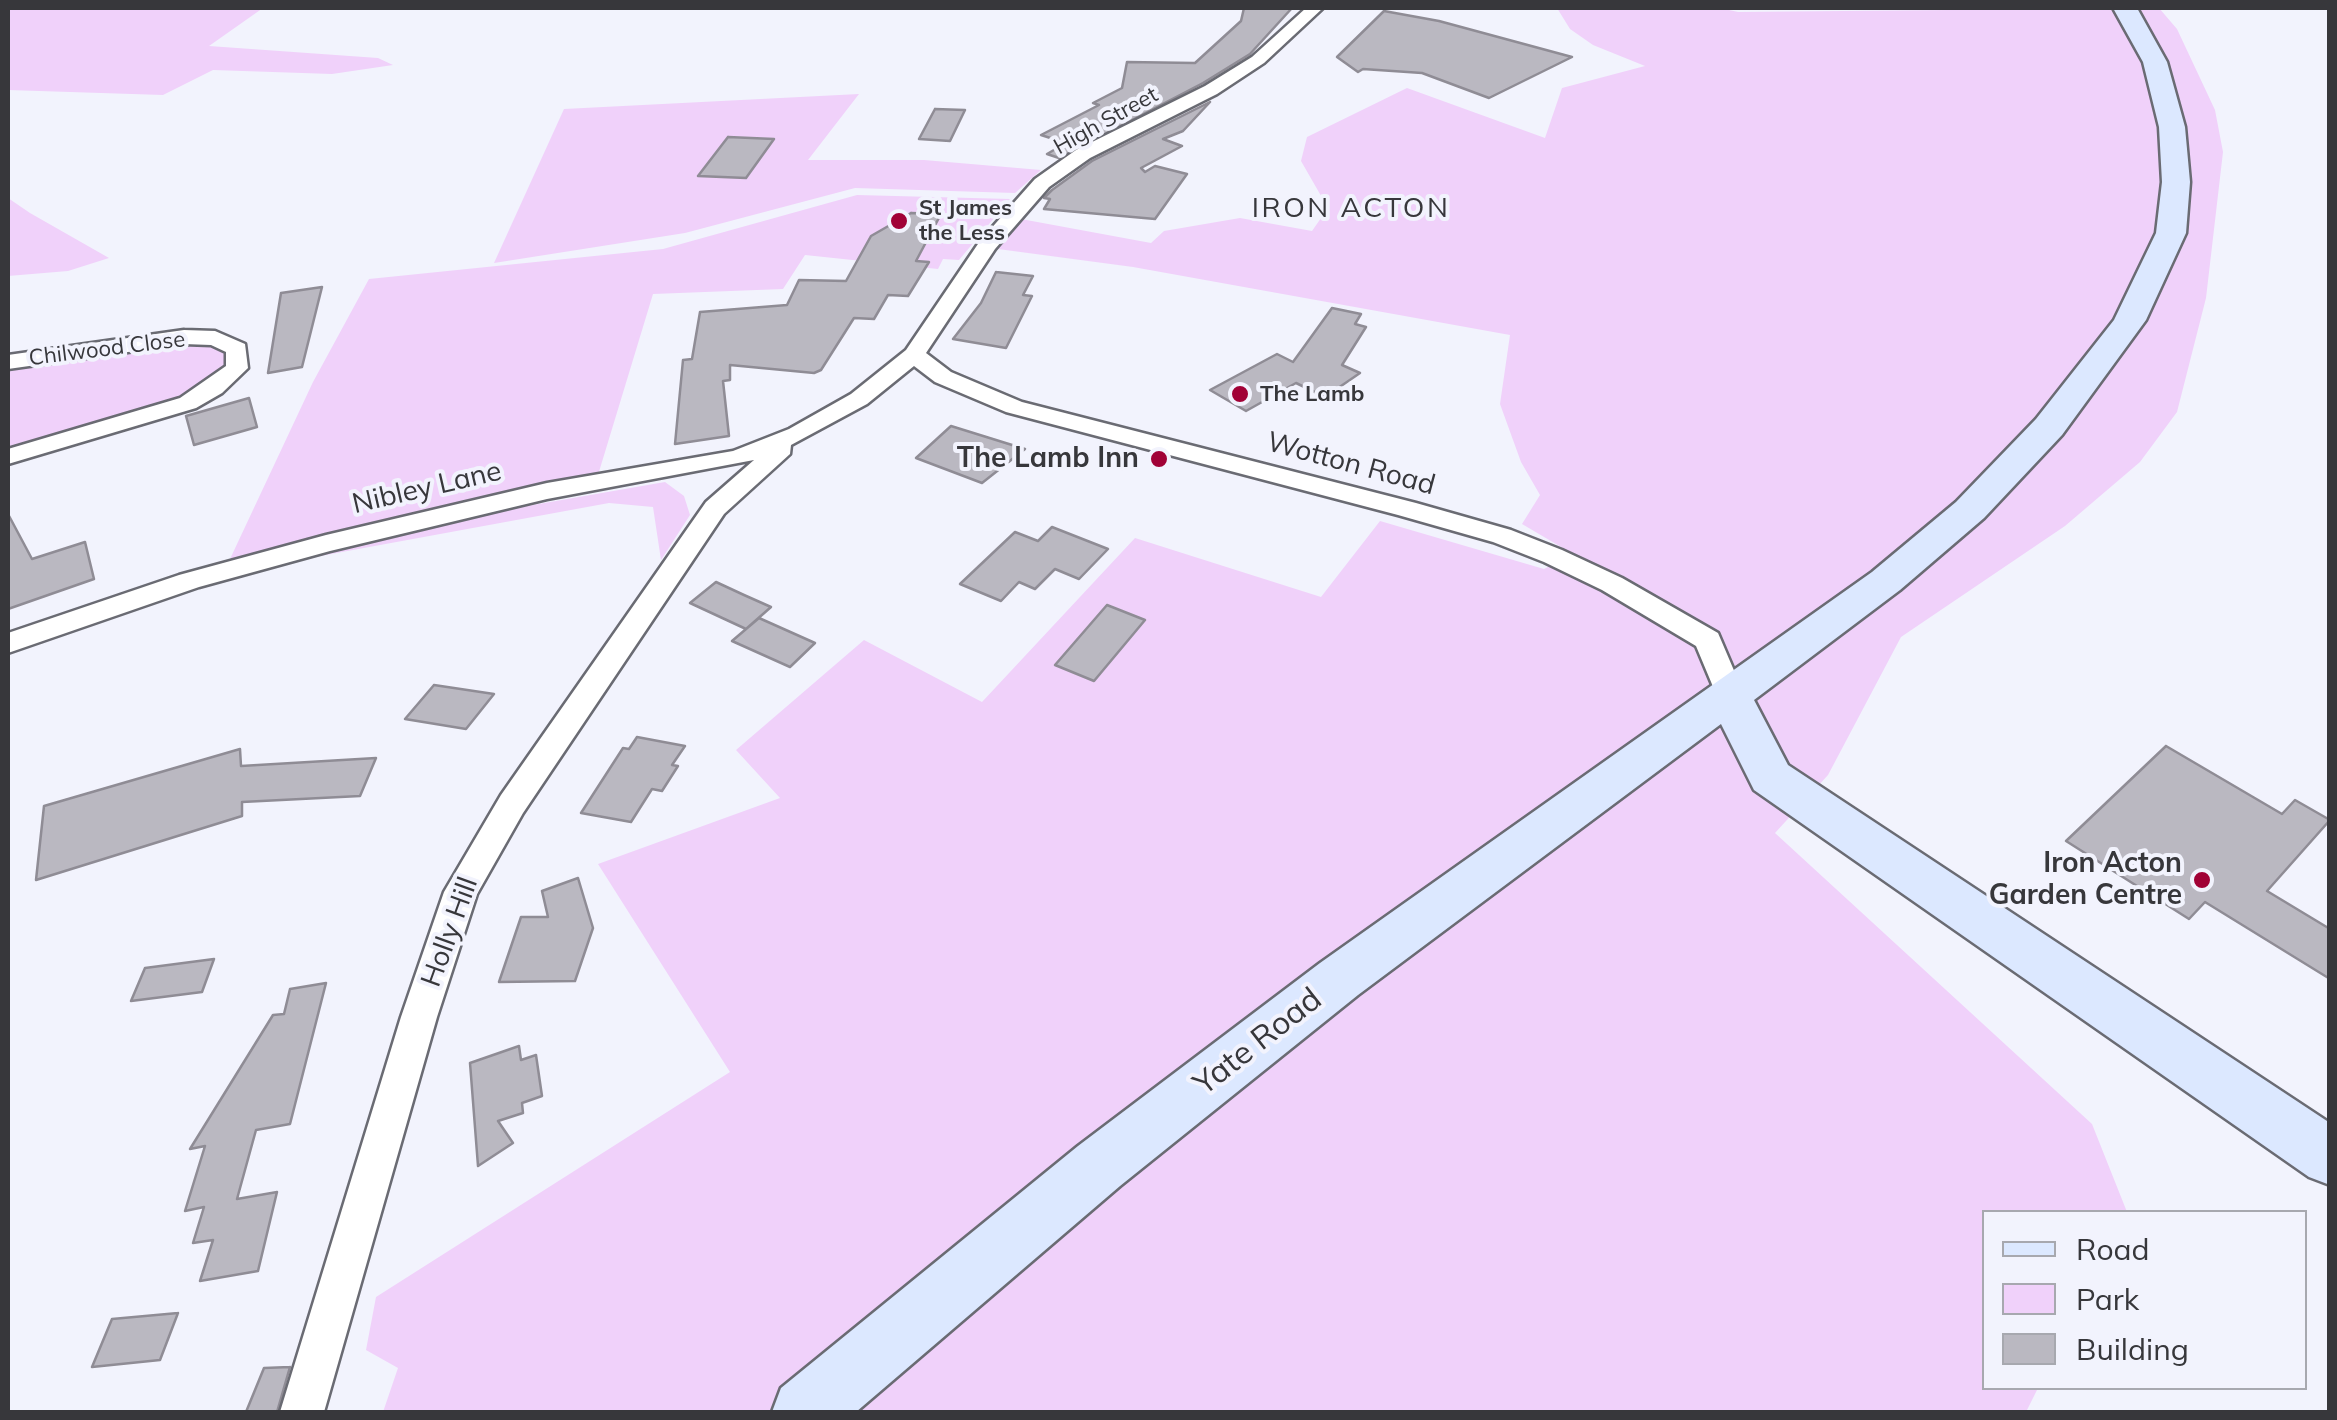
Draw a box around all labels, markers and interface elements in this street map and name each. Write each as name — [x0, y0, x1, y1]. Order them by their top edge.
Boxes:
street label: High Street — [1049, 82, 1163, 160]
district label: IRON ACTON — [1252, 192, 1450, 226]
place label: St James the Less — [919, 195, 1012, 246]
marker: St James the Less — [888, 210, 910, 232]
street label: Chilwood Close — [27, 326, 187, 372]
place label: The Lamb — [1260, 381, 1364, 407]
marker: The Lamb — [1229, 383, 1251, 405]
street label: Wotton Road — [1263, 425, 1439, 503]
place label: The Lamb Inn — [957, 442, 1139, 476]
marker: The Lamb Inn — [1148, 448, 1170, 470]
street label: Nibley Lane — [349, 455, 505, 521]
place label: Iron Acton Garden Centre — [1989, 847, 2182, 913]
marker: Iron Acton Garden Centre — [2191, 869, 2213, 891]
street label: Holly Hill — [415, 873, 485, 991]
street label: Yate Road — [1187, 980, 1329, 1104]
legend — [1982, 1210, 2307, 1390]
text: Road — [2076, 1230, 2150, 1268]
text: Park — [2076, 1280, 2139, 1318]
text: Building — [2076, 1330, 2189, 1368]

